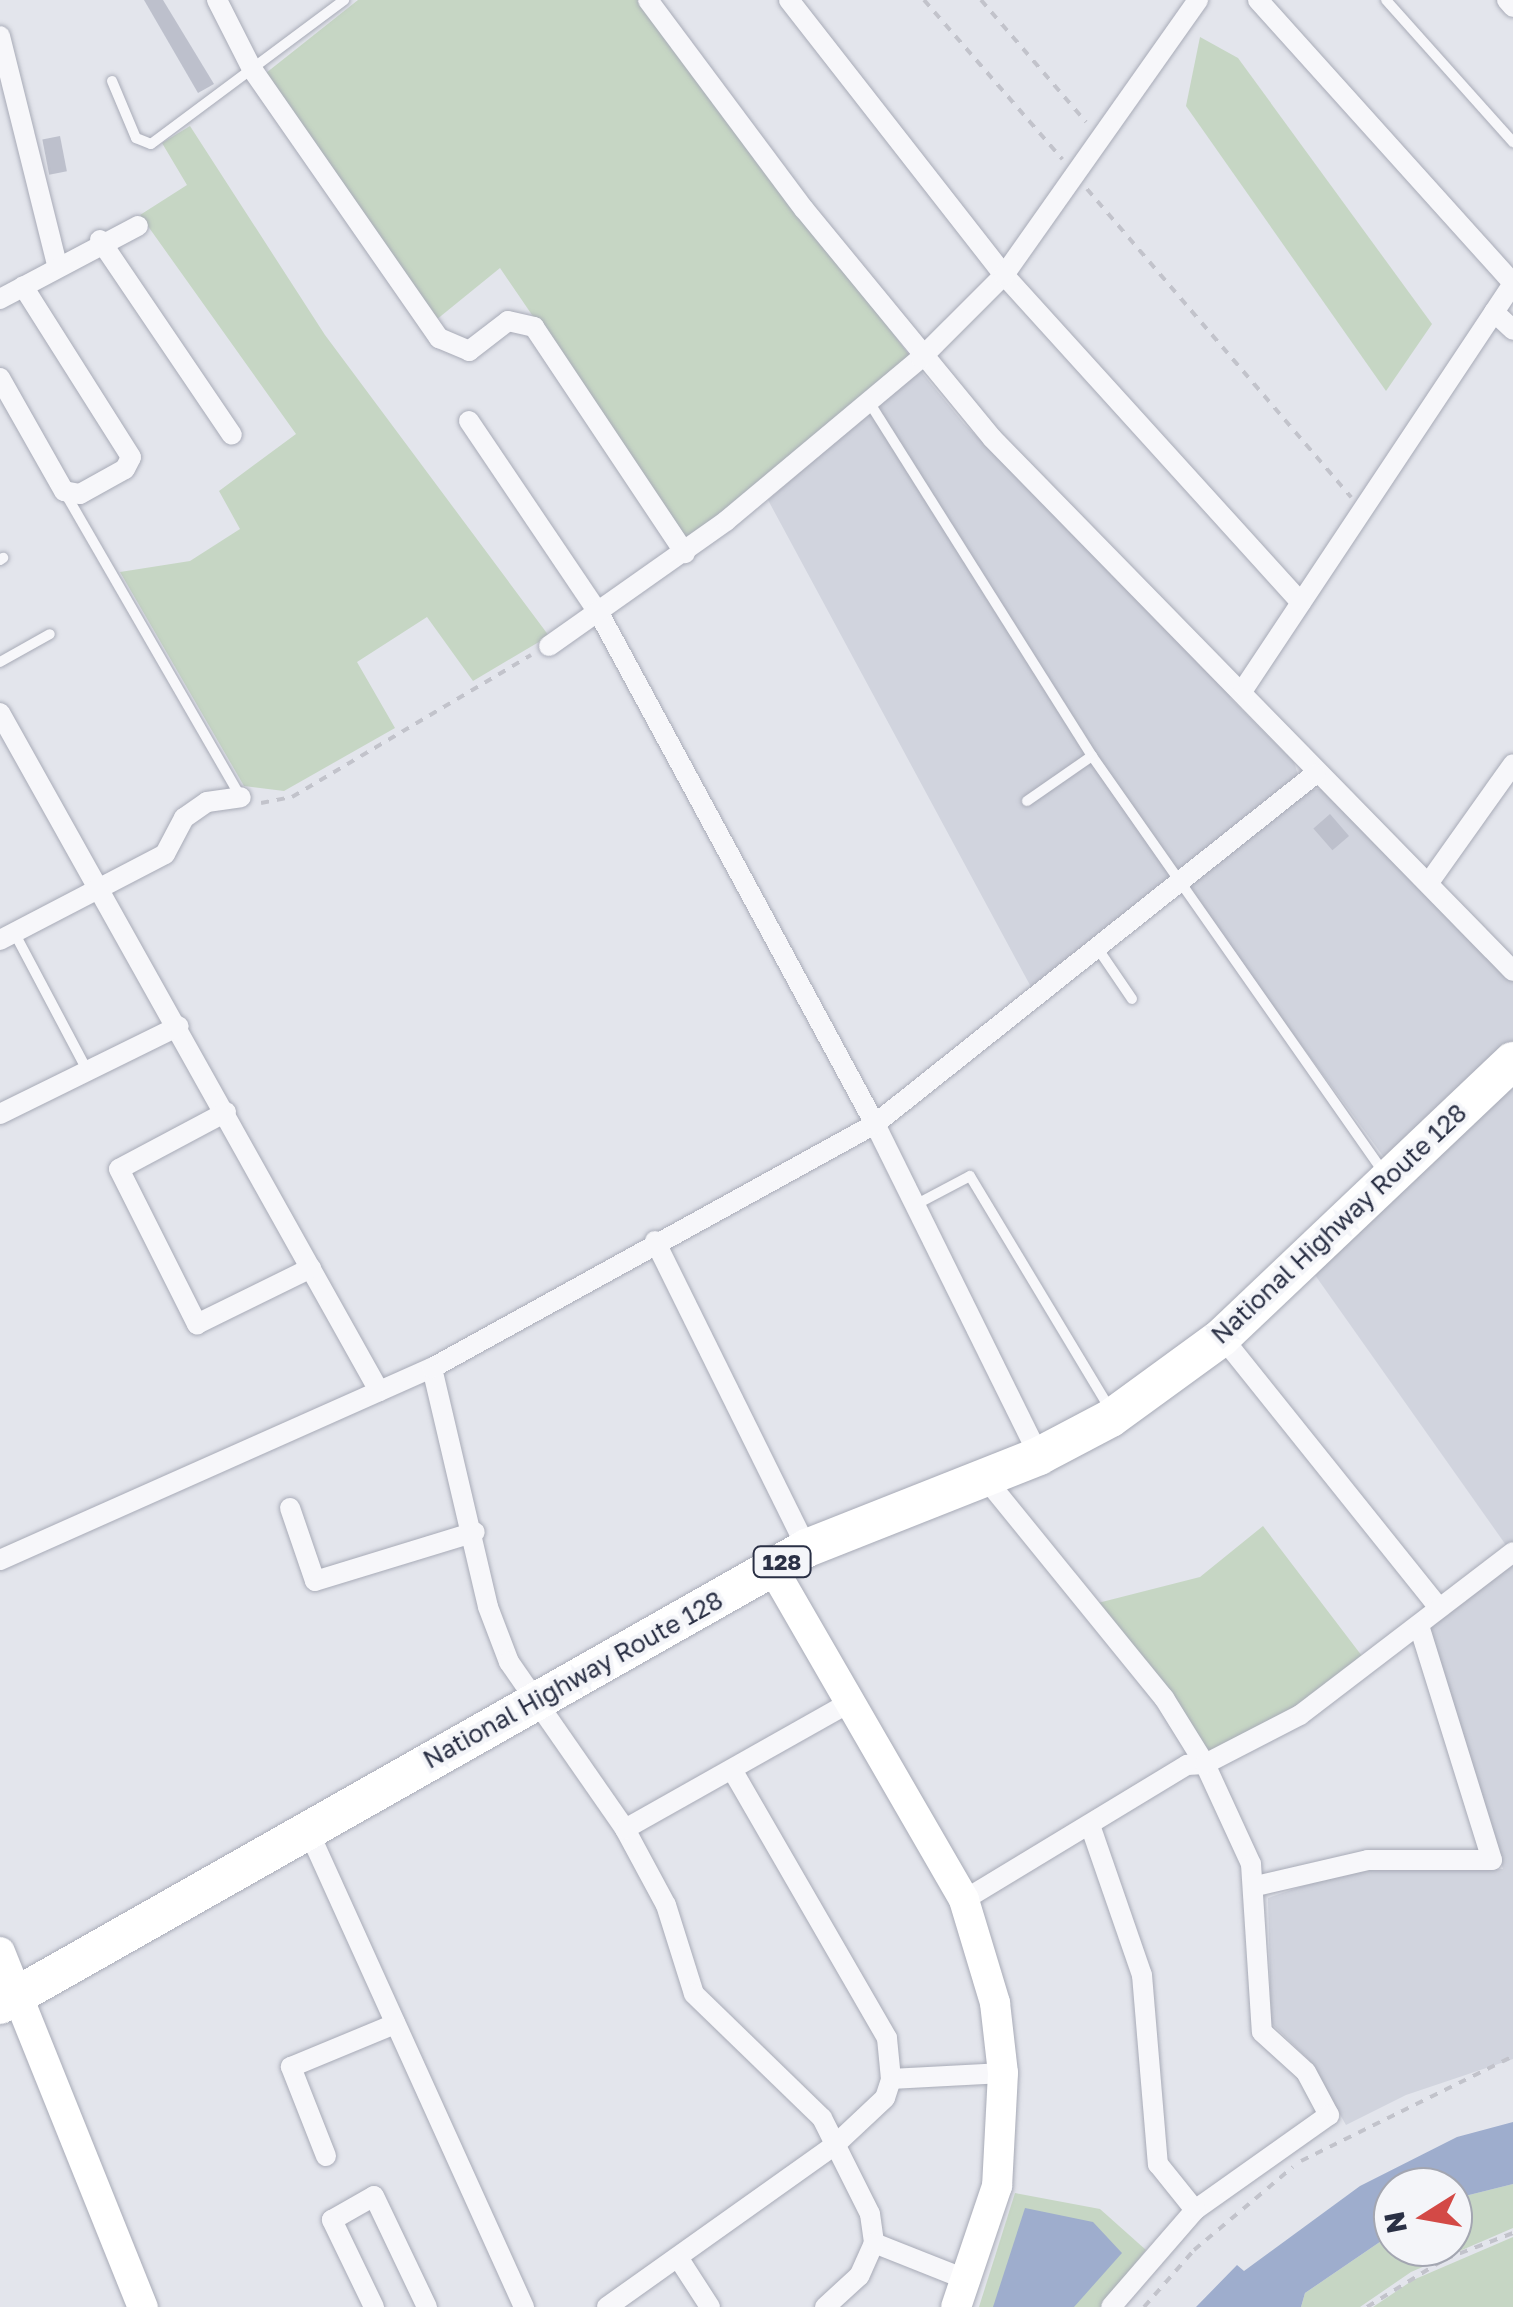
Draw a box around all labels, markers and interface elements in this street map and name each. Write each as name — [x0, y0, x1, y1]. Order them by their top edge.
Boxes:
street label: National Highway Route 128 — [1205, 1098, 1473, 1350]
road number: 128 — [752, 1545, 812, 1579]
street label: National Highway Route 128 — [418, 1585, 728, 1775]
north arrow — [1373, 2167, 1473, 2267]
text: N — [1377, 2209, 1413, 2236]

